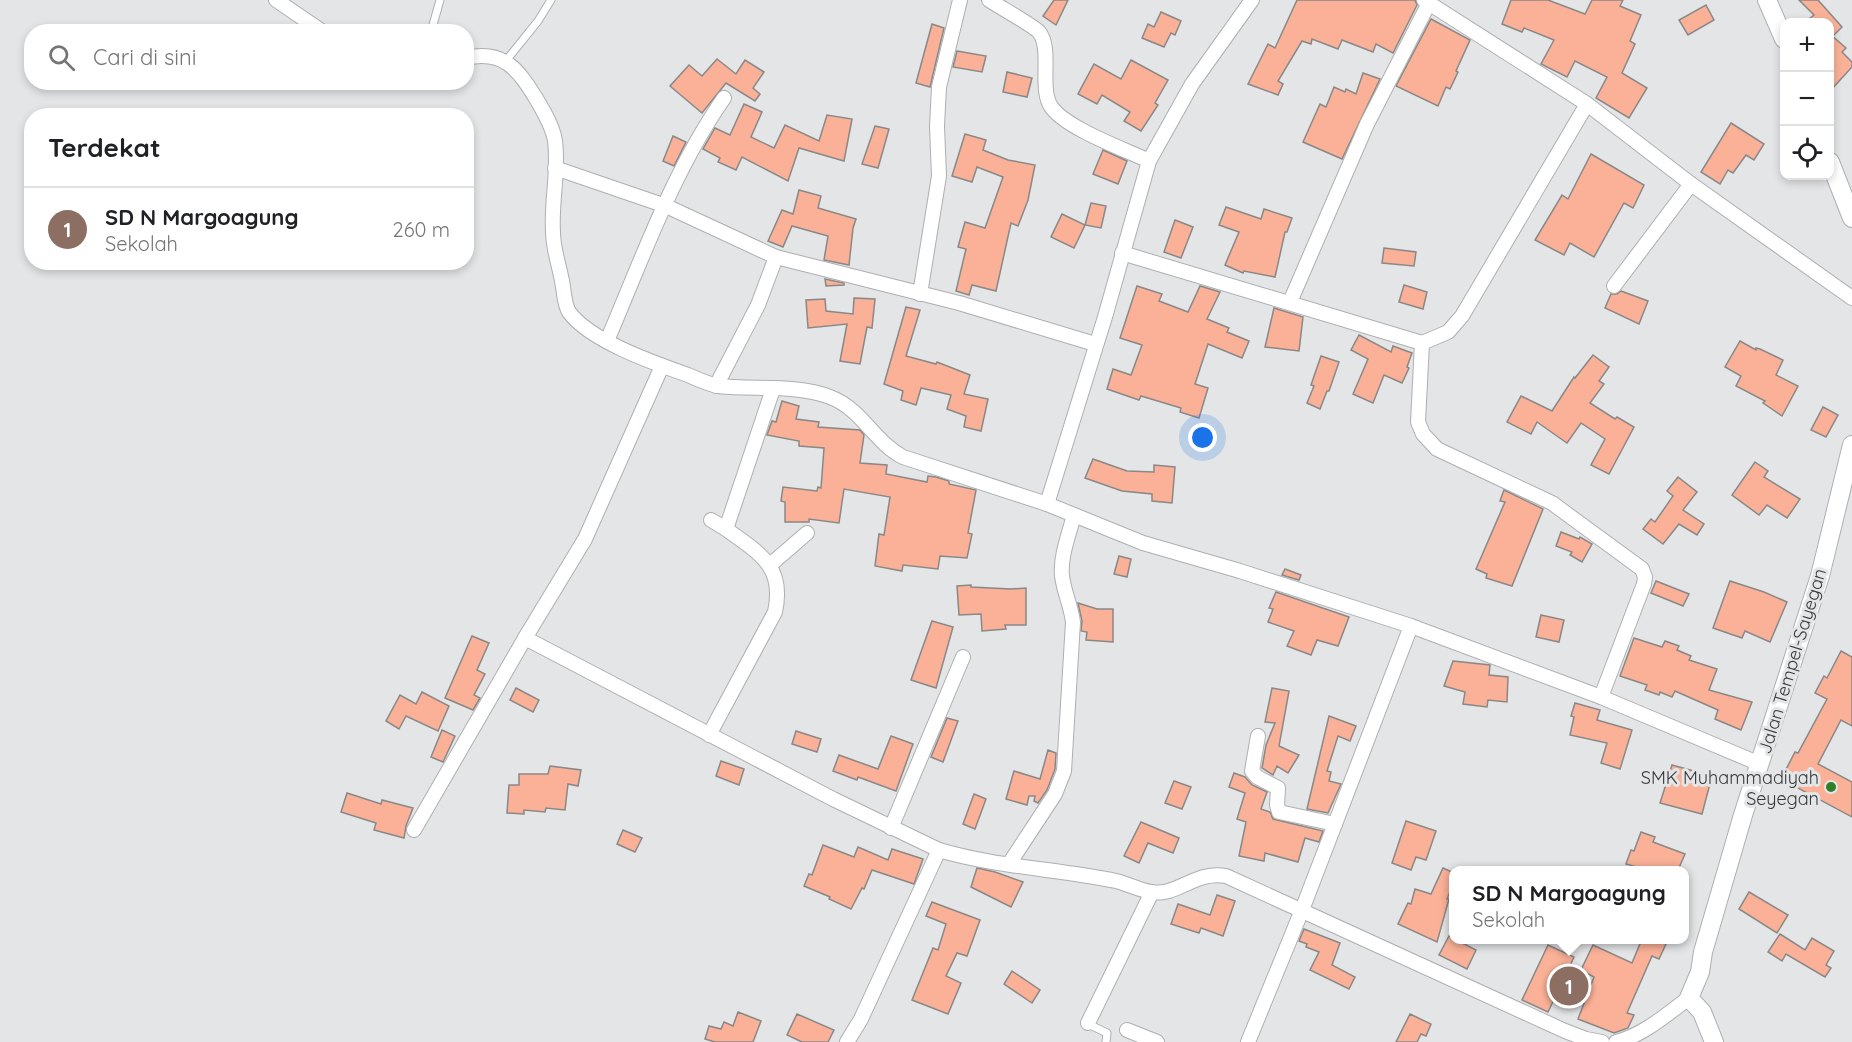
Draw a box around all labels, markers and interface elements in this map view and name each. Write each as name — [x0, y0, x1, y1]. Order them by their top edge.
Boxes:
map controls — [1780, 18, 1834, 180]
button: + — [1780, 18, 1834, 72]
search box — [24, 24, 474, 90]
icon: search — [45, 41, 78, 74]
text: Cari di sini — [93, 43, 196, 71]
button: − — [1780, 72, 1834, 126]
button: locate — [1780, 126, 1834, 180]
text: Terdekat — [48, 131, 161, 164]
text: SD N Margoagung — [105, 203, 298, 231]
text: 1 — [64, 217, 71, 242]
text: 260 m — [393, 217, 450, 242]
text: Sekolah — [105, 231, 178, 256]
your location — [1188, 423, 1217, 452]
street label: Jalan Tempel-Sayegan — [1753, 565, 1831, 757]
place label: SMK Muhammadiyah Seyegan — [1641, 766, 1819, 810]
marker: SMK Muhammadiyah Seyegan — [1824, 780, 1838, 794]
popup — [1449, 866, 1689, 944]
text: SD N Margoagung — [1472, 879, 1666, 907]
text: Sekolah — [1472, 907, 1545, 932]
pin: 1 — [1550, 964, 1588, 1008]

